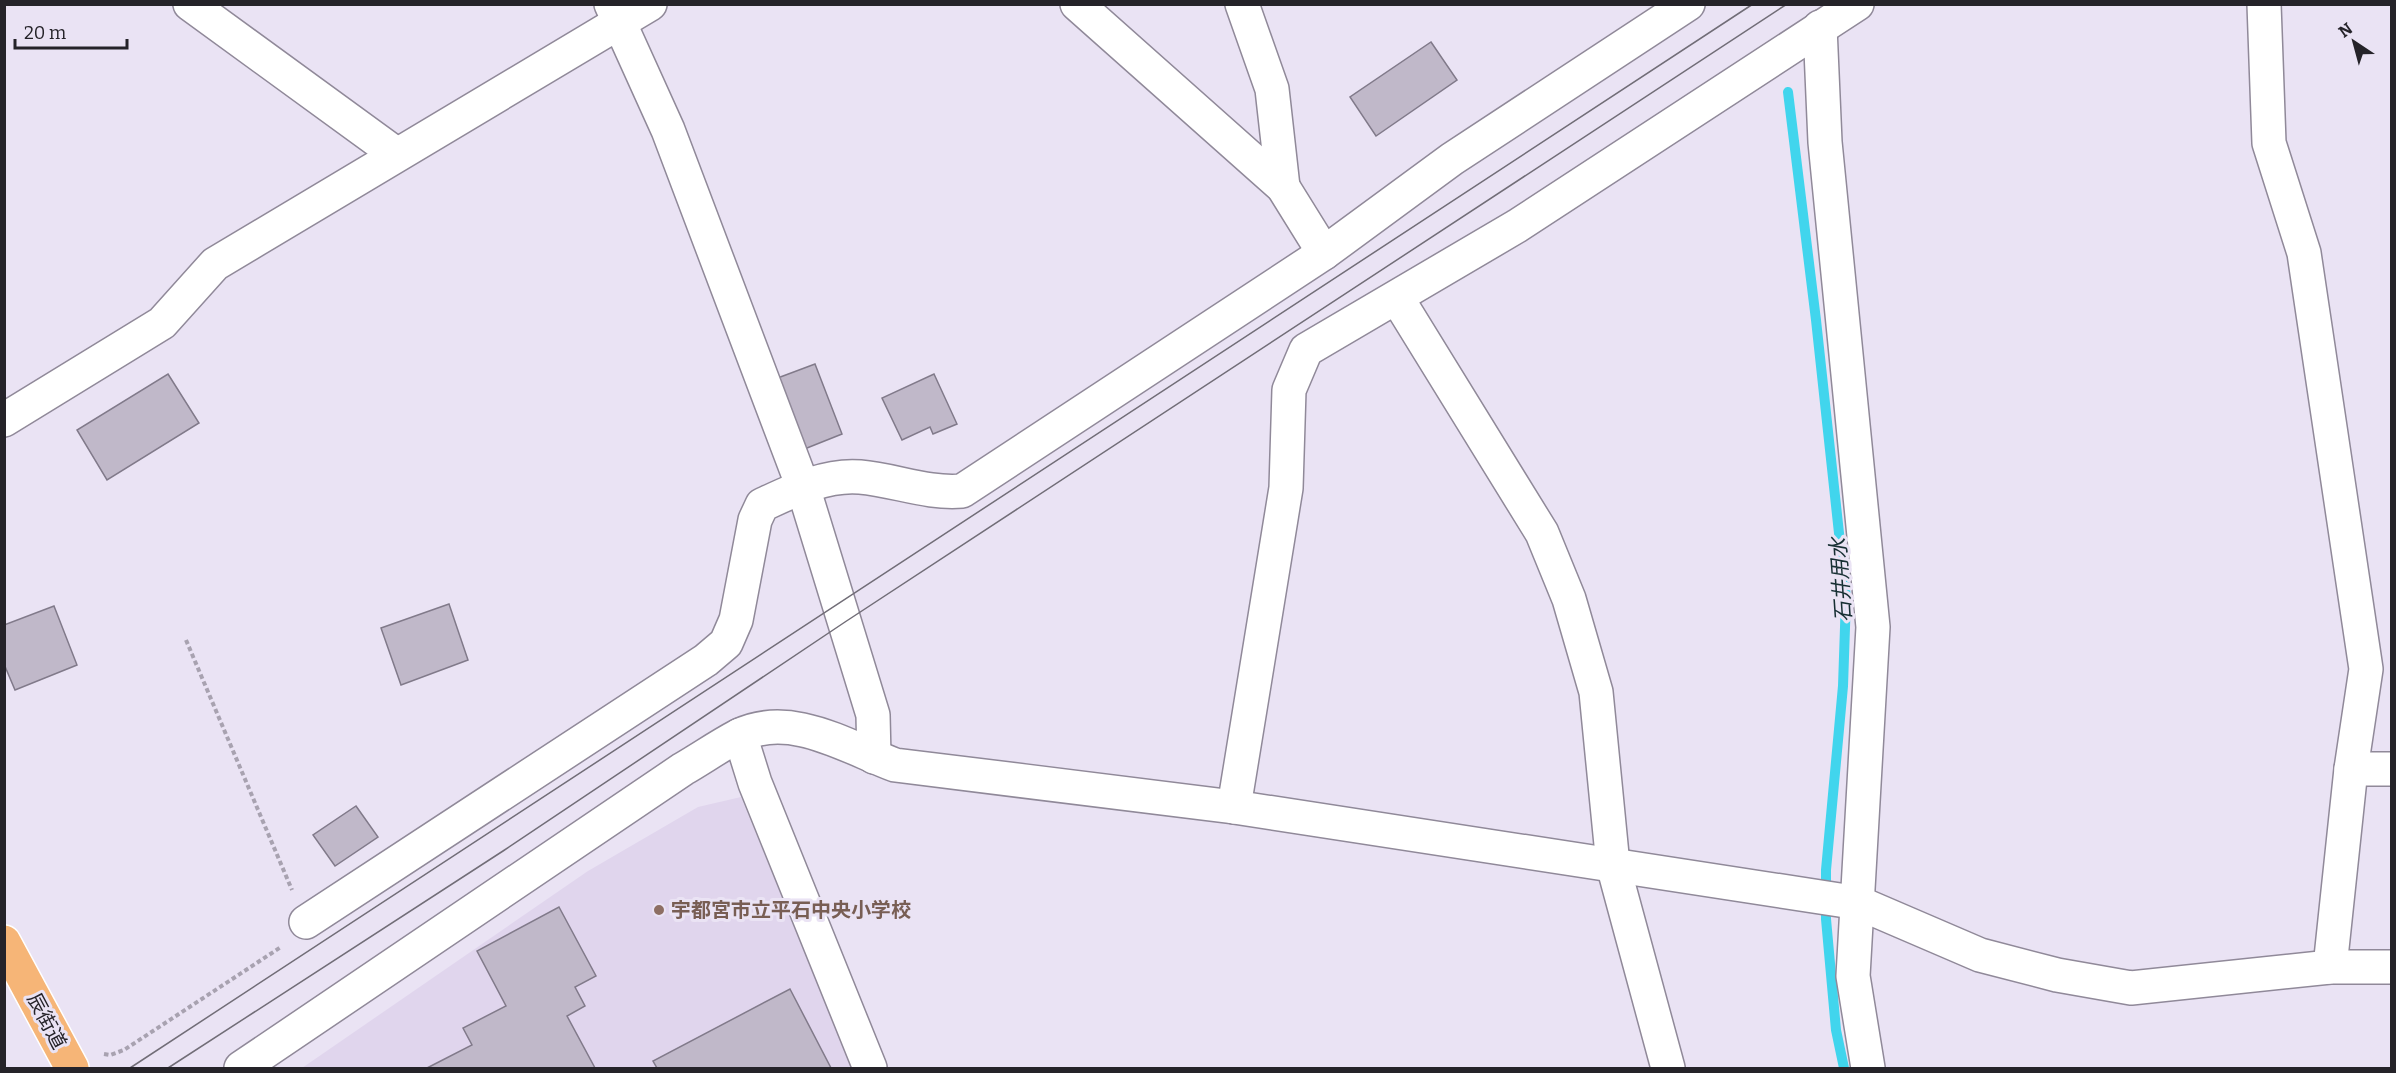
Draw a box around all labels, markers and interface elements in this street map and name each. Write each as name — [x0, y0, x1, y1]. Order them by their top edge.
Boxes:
scale bar — [15, 12, 128, 50]
north arrow — [2324, 12, 2384, 72]
text: N — [2335, 19, 2356, 42]
text: 20 m — [24, 22, 66, 44]
water label: 石井用水 — [1825, 535, 1857, 623]
place label: 宇都宮市立平石中央小学校 — [671, 898, 911, 922]
marker: 宇都宮市立平石中央小学校 — [652, 903, 666, 917]
street label: 辰街道 — [22, 989, 72, 1053]

